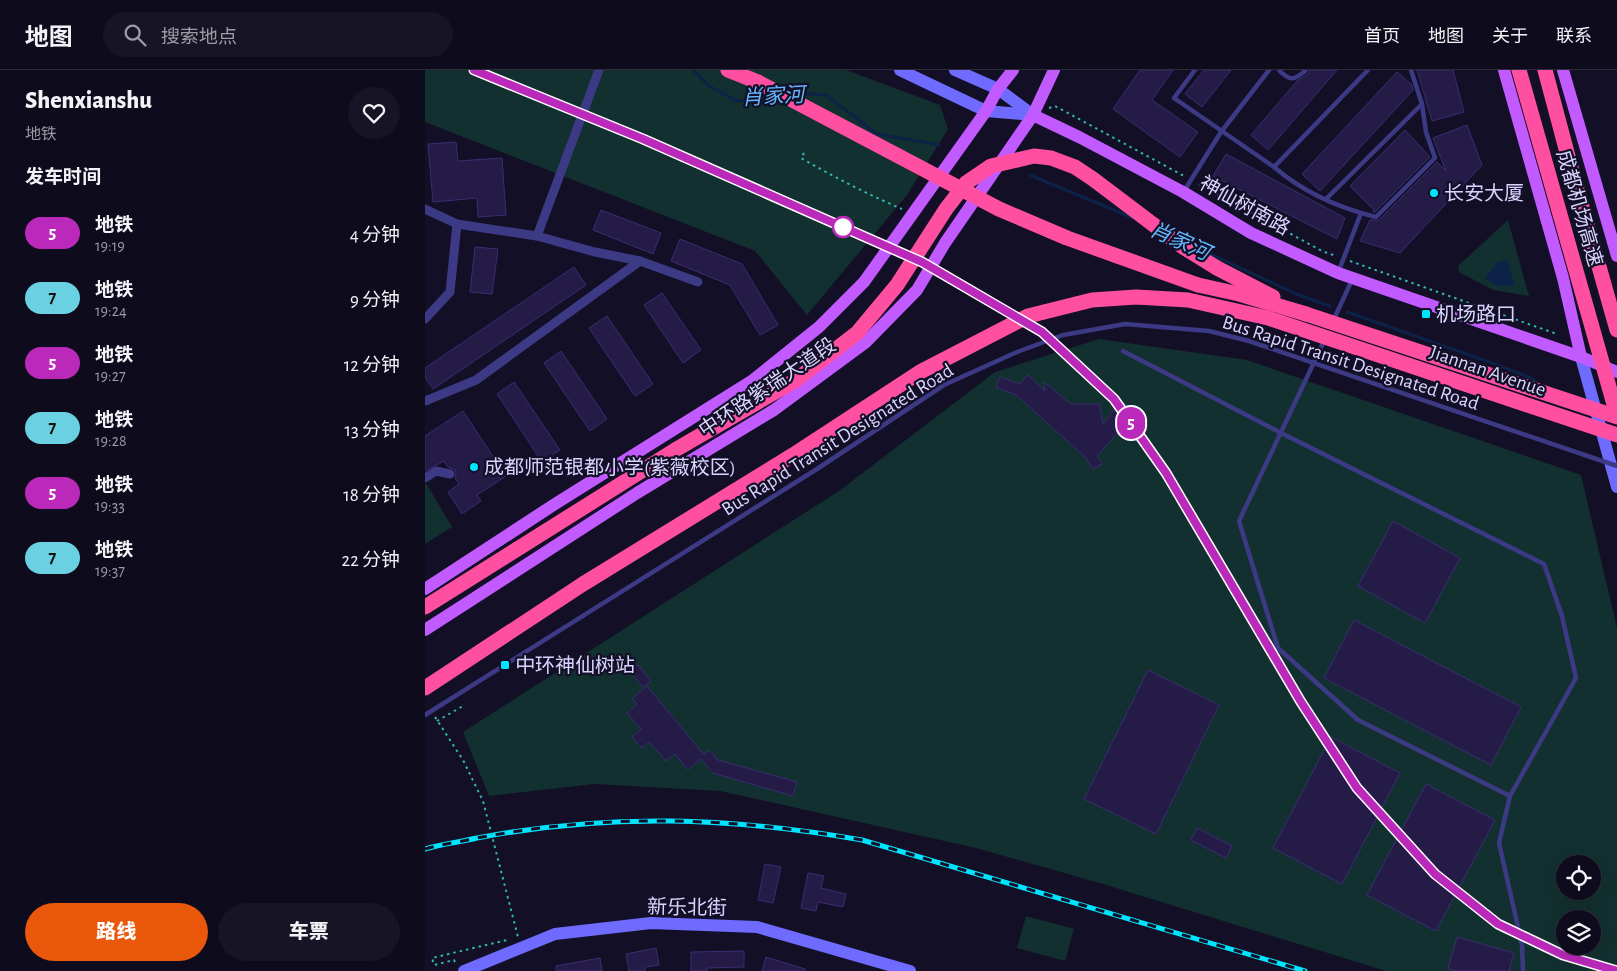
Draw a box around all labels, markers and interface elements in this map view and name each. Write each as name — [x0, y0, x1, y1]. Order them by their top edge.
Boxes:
search box — [103, 12, 453, 57]
icon: search — [121, 21, 149, 49]
text: 地图 — [25, 26, 73, 50]
text: 搜索地点 — [161, 28, 237, 47]
text: 首页 — [1364, 28, 1400, 46]
text: 地图 — [1428, 28, 1464, 46]
text: 关于 — [1492, 28, 1528, 46]
text: 联系 — [1556, 28, 1592, 46]
water label: 肖家河 — [741, 83, 809, 109]
button: heart — [348, 87, 400, 139]
text: Shenxianshu — [25, 89, 152, 113]
text: 地铁 — [25, 126, 57, 142]
street label: 成都机场高速 — [1553, 147, 1607, 269]
text: 发车时间 — [25, 168, 101, 187]
street label: 神仙树南路 — [1196, 172, 1294, 239]
place label: 长安大厦 — [1444, 183, 1524, 204]
marker: 长安大厦 — [1428, 187, 1440, 199]
text: 地铁 — [95, 216, 133, 235]
unlabelled marker — [832, 216, 854, 238]
water label: 肖家河 — [1147, 218, 1217, 265]
text: 5 — [49, 224, 56, 242]
text: 4 分钟 — [350, 226, 400, 245]
text: 19:19 — [95, 238, 125, 254]
text: 地铁 — [95, 281, 133, 300]
text: 7 — [49, 289, 56, 307]
text: 9 分钟 — [350, 291, 400, 310]
text: 19:24 — [95, 303, 127, 319]
place label: 机场路口 — [1436, 304, 1516, 325]
marker: 机场路口 — [1420, 308, 1432, 320]
street label: Bus Rapid Transit Designated Road — [1220, 312, 1482, 414]
street label: 中环路紫瑞大道段 — [695, 334, 839, 441]
street label: Jiannan Avenue — [1427, 342, 1548, 400]
text: 地铁 — [95, 346, 133, 365]
text: 5 — [49, 354, 56, 372]
text: 12 分钟 — [344, 356, 400, 375]
street label: Bus Rapid Transit Designated Road — [718, 360, 957, 520]
text: 19:27 — [95, 368, 126, 384]
line badge: 5 — [1115, 407, 1147, 439]
text: 地铁 — [95, 411, 133, 430]
text: 5 — [1127, 414, 1135, 432]
text: 7 — [49, 419, 56, 437]
text: 13 分钟 — [345, 421, 400, 440]
text: 19:28 — [95, 433, 127, 449]
place label: 成都师范银都小学(紫薇校区) — [484, 457, 736, 478]
marker: 成都师范银都小学(紫薇校区) — [468, 461, 480, 473]
text: 地铁 — [95, 476, 133, 495]
text: 5 — [49, 484, 56, 502]
text: 18 分钟 — [343, 486, 400, 505]
text: 19:33 — [95, 498, 125, 514]
text: 地铁 — [95, 541, 133, 560]
text: 7 — [49, 549, 56, 567]
text: 22 分钟 — [342, 551, 400, 570]
text: 19:37 — [95, 563, 125, 579]
place label: 中环神仙树站 — [515, 655, 635, 676]
marker: 中环神仙树站 — [499, 659, 511, 671]
map controls — [1556, 855, 1601, 955]
button: locate — [1556, 855, 1601, 900]
street label: 新乐北街 — [647, 895, 727, 919]
button: 路线 — [25, 903, 208, 961]
button: 车票 — [218, 903, 400, 961]
button: layers — [1556, 910, 1601, 955]

